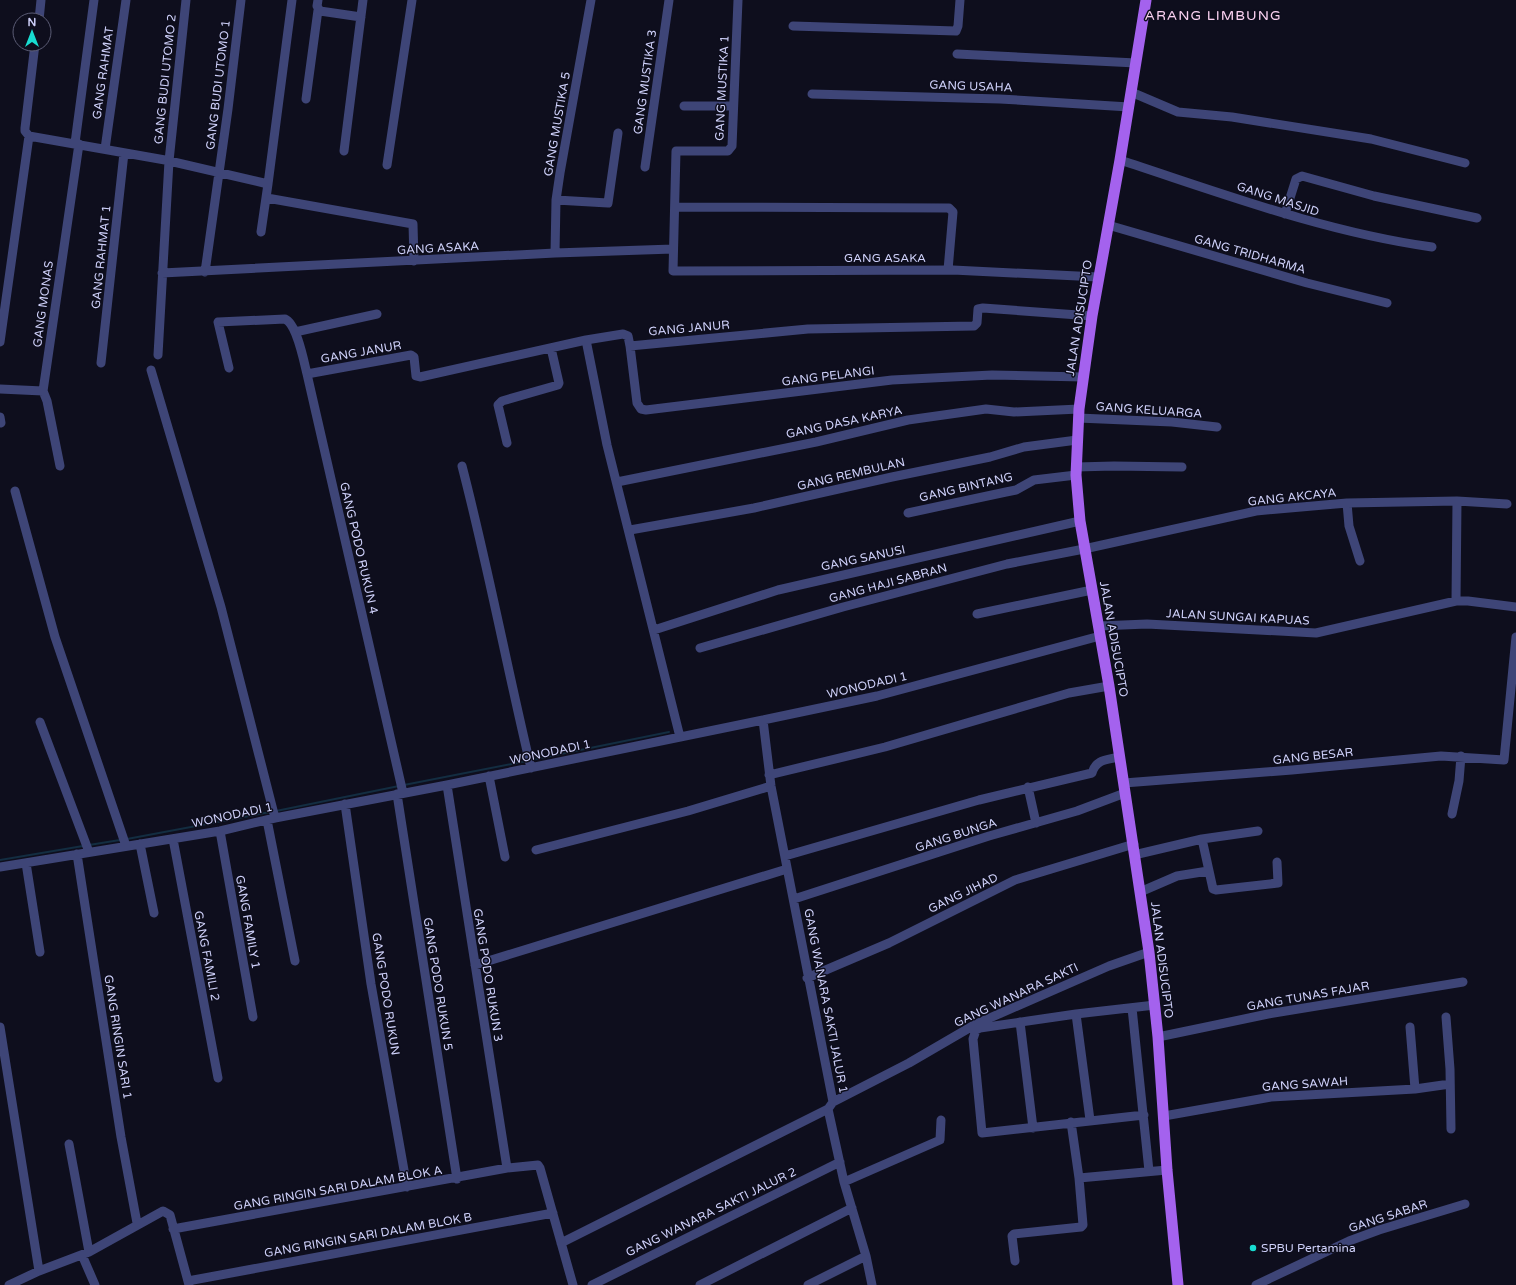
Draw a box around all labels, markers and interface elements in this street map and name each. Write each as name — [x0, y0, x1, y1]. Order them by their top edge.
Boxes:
district label: ARANG LIMBUNG — [1144, 7, 1282, 24]
north arrow — [12, 12, 52, 52]
street label: GANG BUDI UTOMO 2 — [151, 13, 179, 145]
text: N — [28, 16, 36, 29]
street label: GANG BUDI UTOMO 1 — [203, 19, 233, 151]
street label: GANG RAHMAT — [90, 25, 117, 120]
street label: GANG MUSTIKA 3 — [631, 29, 659, 135]
street label: GANG MUSTIKA 1 — [712, 35, 732, 141]
street label: GANG MUSTIKA 5 — [541, 71, 573, 177]
street label: GANG USAHA — [929, 78, 1013, 94]
street label: GANG MASJID — [1235, 179, 1321, 219]
street label: GANG RAHMAT 1 — [89, 204, 113, 310]
street label: GANG TRIDHARMA — [1193, 231, 1307, 277]
street label: GANG ASAKA — [397, 239, 479, 257]
street label: GANG ASAKA — [844, 251, 926, 265]
street label: JALAN ADISUCIPTO — [1063, 259, 1095, 377]
street label: GANG MONAS — [30, 260, 56, 348]
street label: GANG JANUR — [648, 317, 730, 339]
street label: GANG JANUR — [320, 338, 402, 366]
street label: GANG PELANGI — [781, 363, 875, 389]
street label: GANG KELUARGA — [1095, 399, 1203, 421]
street label: GANG DASA KARYA — [785, 403, 903, 441]
street label: GANG REMBULAN — [796, 455, 906, 493]
street label: GANG BINTANG — [918, 469, 1014, 505]
street label: GANG PODO RUKUN 4 — [337, 481, 381, 616]
street label: GANG AKCAYA — [1247, 485, 1337, 509]
street label: GANG SANUSI — [820, 542, 906, 574]
street label: GANG HAJI SABRAN — [827, 560, 949, 606]
street label: JALAN ADISUCIPTO — [1097, 580, 1131, 698]
street label: JALAN SUNGAI KAPUAS — [1166, 606, 1310, 628]
street label: WONODADI 1 — [825, 669, 909, 701]
street label: WONODADI 1 — [508, 737, 592, 767]
street label: GANG BESAR — [1272, 745, 1354, 767]
street label: WONODADI 1 — [190, 800, 274, 830]
street label: GANG BUNGA — [913, 815, 999, 855]
street label: GANG JIHAD — [926, 870, 1000, 916]
street label: GANG FAMILY 1 — [233, 874, 263, 970]
street label: JALAN ADISUCIPTO — [1148, 901, 1176, 1019]
street label: GANG PODO RUKUN 3 — [471, 907, 505, 1043]
street label: GANG WANARA SAKTI JALUR 1 — [801, 907, 851, 1095]
street label: GANG FAMILI 2 — [191, 910, 223, 1002]
street label: GANG PODO RUKUN 5 — [421, 916, 455, 1052]
street label: GANG PODO RUKUN — [369, 932, 403, 1056]
street label: GANG WANARA SAKTI — [952, 960, 1080, 1030]
street label: GANG RINGIN SARI 1 — [101, 974, 135, 1100]
street label: GANG TUNAS FAJAR — [1246, 978, 1370, 1014]
street label: GANG SAWAH — [1261, 1074, 1349, 1094]
street label: GANG RINGIN SARI DALAM BLOK A — [233, 1163, 443, 1213]
street label: GANG WANARA SAKTI JALUR 2 — [623, 1165, 799, 1259]
street label: GANG SABAR — [1347, 1197, 1429, 1235]
street label: GANG RINGIN SARI DALAM BLOK B — [263, 1210, 473, 1260]
place label: SPBU Pertamina — [1261, 1241, 1356, 1255]
marker: SPBU Pertamina — [1248, 1243, 1258, 1253]

